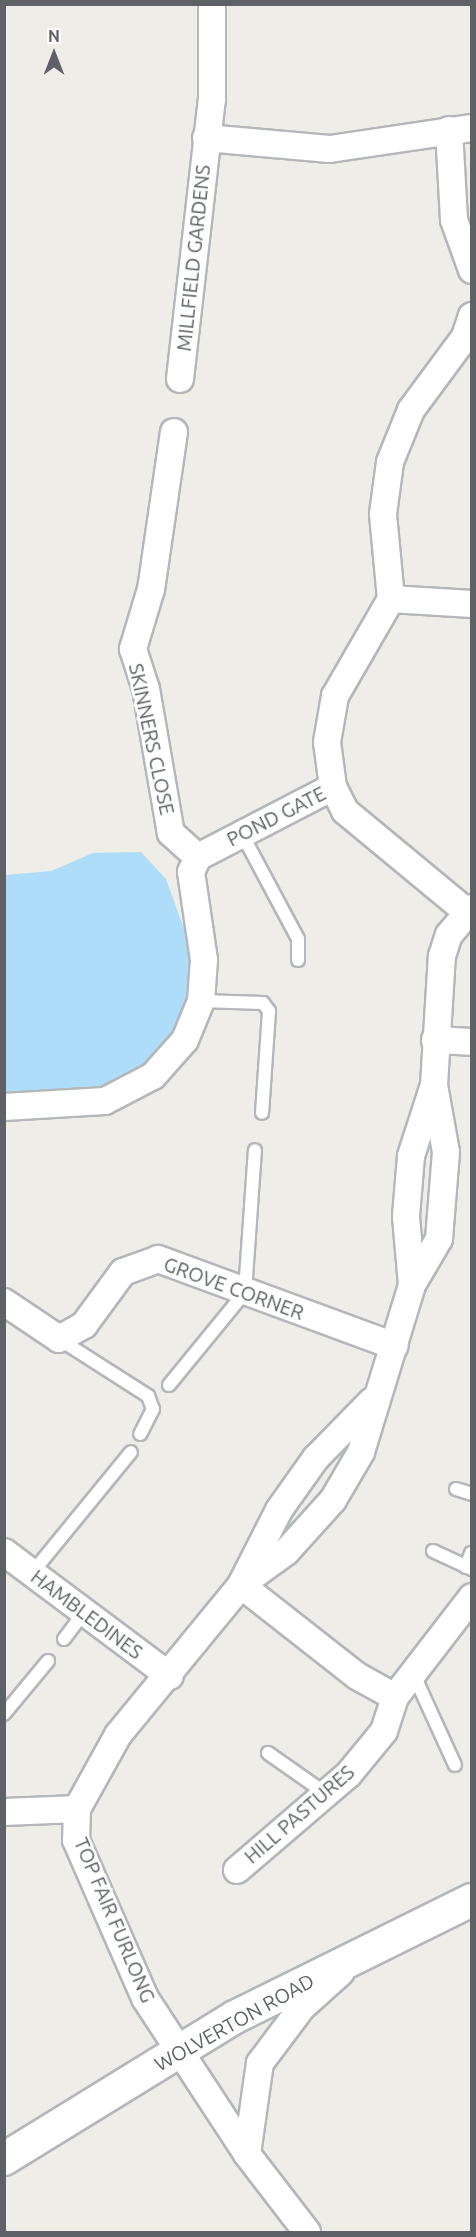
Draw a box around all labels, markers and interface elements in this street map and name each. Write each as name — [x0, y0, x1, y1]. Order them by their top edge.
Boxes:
north arrow — [24, 24, 84, 84]
text: N — [48, 27, 60, 45]
street label: MILLFIELD GARDENS — [171, 164, 215, 352]
street label: SKINNERS CLOSE — [124, 661, 180, 817]
street label: POND GATE — [222, 781, 330, 851]
street label: GROVE CORNER — [161, 1251, 307, 1325]
street label: HAMBLEDINES — [26, 1564, 148, 1664]
street label: HILL PASTURES — [239, 1760, 359, 1868]
street label: TOP FAIR FURLONG — [69, 1834, 161, 2006]
street label: WOLVERTON ROAD — [150, 1968, 318, 2076]

